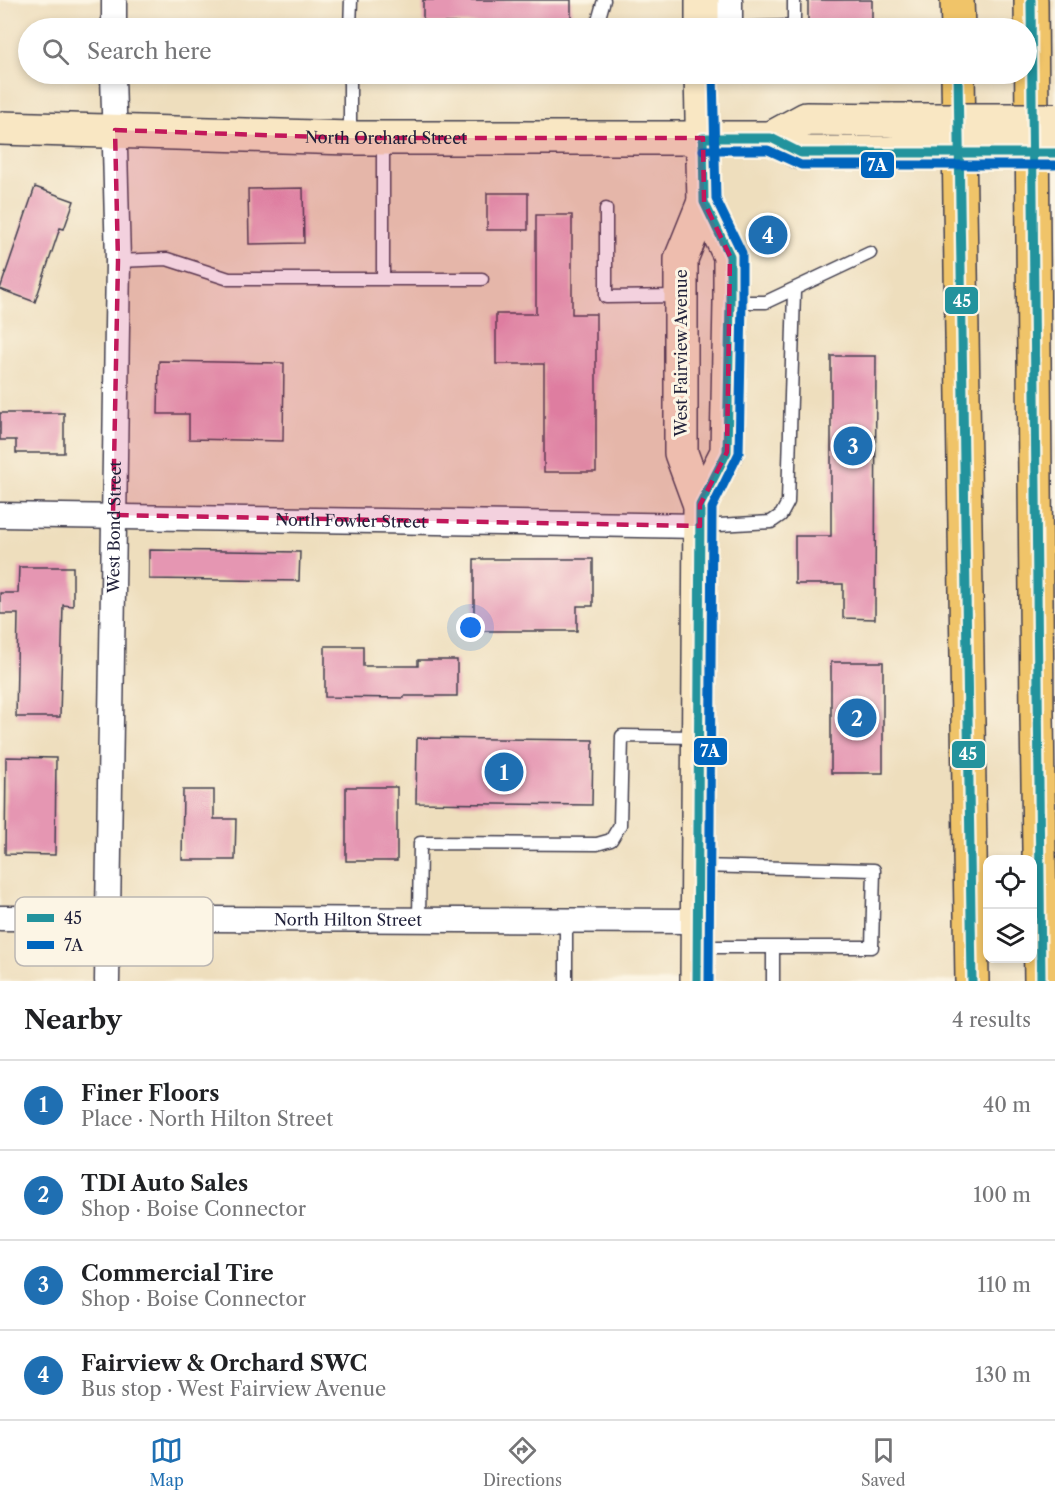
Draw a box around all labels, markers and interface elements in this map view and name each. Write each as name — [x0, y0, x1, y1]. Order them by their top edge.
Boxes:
search box — [18, 18, 1037, 84]
icon: search — [39, 35, 72, 68]
text: Search here — [87, 38, 212, 65]
street label: North Orchard Street — [305, 127, 467, 148]
line badge: 7A — [860, 151, 895, 179]
text: 7A — [867, 155, 888, 175]
pin: 4 — [748, 212, 788, 258]
street label: West Fairview Avenue — [671, 269, 691, 438]
line badge: 45 — [944, 286, 979, 315]
text: 45 — [953, 291, 971, 311]
pin: 3 — [834, 424, 872, 468]
street label: West Bond Street — [103, 460, 125, 594]
street label: North Fowler Street — [275, 509, 427, 532]
your location — [456, 613, 485, 642]
pin: 2 — [838, 696, 876, 740]
line badge: 7A — [693, 737, 728, 766]
line badge: 45 — [951, 740, 986, 769]
text: 7A — [700, 741, 721, 761]
text: 45 — [959, 744, 977, 764]
pin: 1 — [484, 750, 524, 794]
map controls — [983, 855, 1037, 963]
button: locate — [983, 855, 1037, 909]
legend — [15, 897, 213, 966]
text: 45 — [64, 908, 82, 928]
street label: North Hilton Street — [274, 909, 422, 930]
button: layers — [983, 909, 1037, 963]
text: 7A — [64, 935, 84, 955]
text: Nearby — [24, 1004, 122, 1036]
text: 4 results — [952, 1008, 1031, 1032]
text: Finer Floors — [81, 1080, 220, 1107]
text: 1 — [39, 1093, 48, 1117]
text: 40 m — [983, 1093, 1031, 1117]
text: Place · North Hilton Street — [81, 1107, 333, 1131]
text: TDI Auto Sales — [81, 1170, 248, 1197]
text: 2 — [38, 1183, 49, 1207]
text: 100 m — [973, 1183, 1031, 1207]
text: Shop · Boise Connector — [81, 1197, 306, 1221]
text: Commercial Tire — [81, 1260, 274, 1287]
text: 3 — [38, 1273, 49, 1297]
text: 110 m — [978, 1273, 1031, 1297]
text: Shop · Boise Connector — [81, 1287, 306, 1311]
text: Fairview & Orchard SWC — [81, 1350, 367, 1377]
text: 4 — [38, 1363, 49, 1387]
text: 130 m — [975, 1363, 1031, 1387]
text: Bus stop · West Fairview Avenue — [81, 1377, 386, 1401]
tab: Map — [150, 1434, 184, 1490]
tab: Directions — [483, 1434, 562, 1490]
tab: Saved — [861, 1434, 905, 1490]

